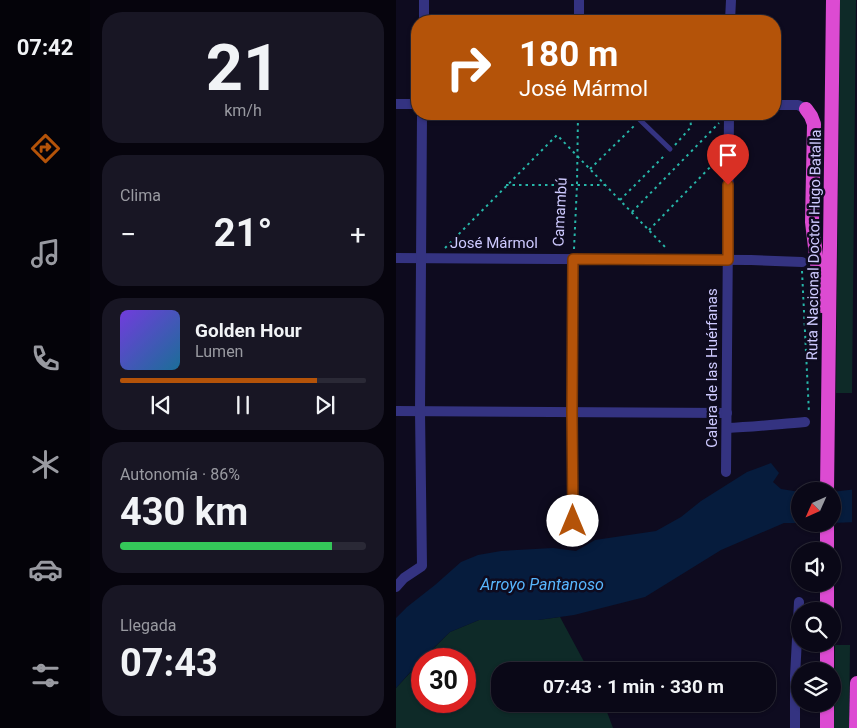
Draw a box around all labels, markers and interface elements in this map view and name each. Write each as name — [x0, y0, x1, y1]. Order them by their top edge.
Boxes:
text: 21 — [206, 30, 280, 106]
text: 180 m — [519, 34, 618, 75]
text: 07:42 — [17, 35, 73, 60]
icon: right — [436, 35, 501, 100]
text: José Mármol — [519, 76, 648, 101]
text: km/h — [224, 101, 262, 120]
street label: Ruta Nacional Doctor Hugo Batalla — [803, 129, 825, 361]
icon: directions — [28, 131, 63, 166]
pin — [707, 134, 749, 185]
icon: arrive — [714, 141, 742, 169]
street label: Camambú — [549, 177, 571, 247]
text: Clima — [120, 186, 161, 205]
text: 21° — [214, 211, 272, 255]
text: − — [120, 218, 136, 251]
text: + — [350, 218, 366, 251]
street label: José Mármol — [450, 234, 538, 252]
icon: music — [28, 236, 63, 271]
street label: Calera de las Huérfanas — [703, 288, 721, 448]
text: Golden Hour — [195, 319, 302, 342]
icon: phone — [28, 341, 63, 376]
text: Lumen — [195, 342, 243, 361]
icon: previous — [147, 391, 175, 419]
icon: pause — [229, 391, 257, 419]
icon: next — [311, 391, 339, 419]
icon: climate — [28, 447, 63, 482]
text: Autonomía · 86% — [120, 465, 240, 484]
north arrow — [791, 482, 841, 532]
map controls — [791, 482, 841, 712]
text: 430 km — [120, 490, 248, 534]
position arrow — [546, 494, 598, 546]
button: sound — [791, 542, 841, 592]
icon: car — [28, 552, 63, 587]
water label: Arroyo Pantanoso — [479, 575, 604, 594]
button: search — [791, 602, 841, 652]
text: Llegada — [120, 616, 176, 635]
text: 07:43 — [120, 641, 218, 685]
speed limit sign: 30 — [411, 648, 476, 713]
icon: filters — [28, 658, 63, 693]
button: layers — [791, 662, 841, 712]
text: 07:43 · 1 min · 330 m — [543, 675, 724, 698]

